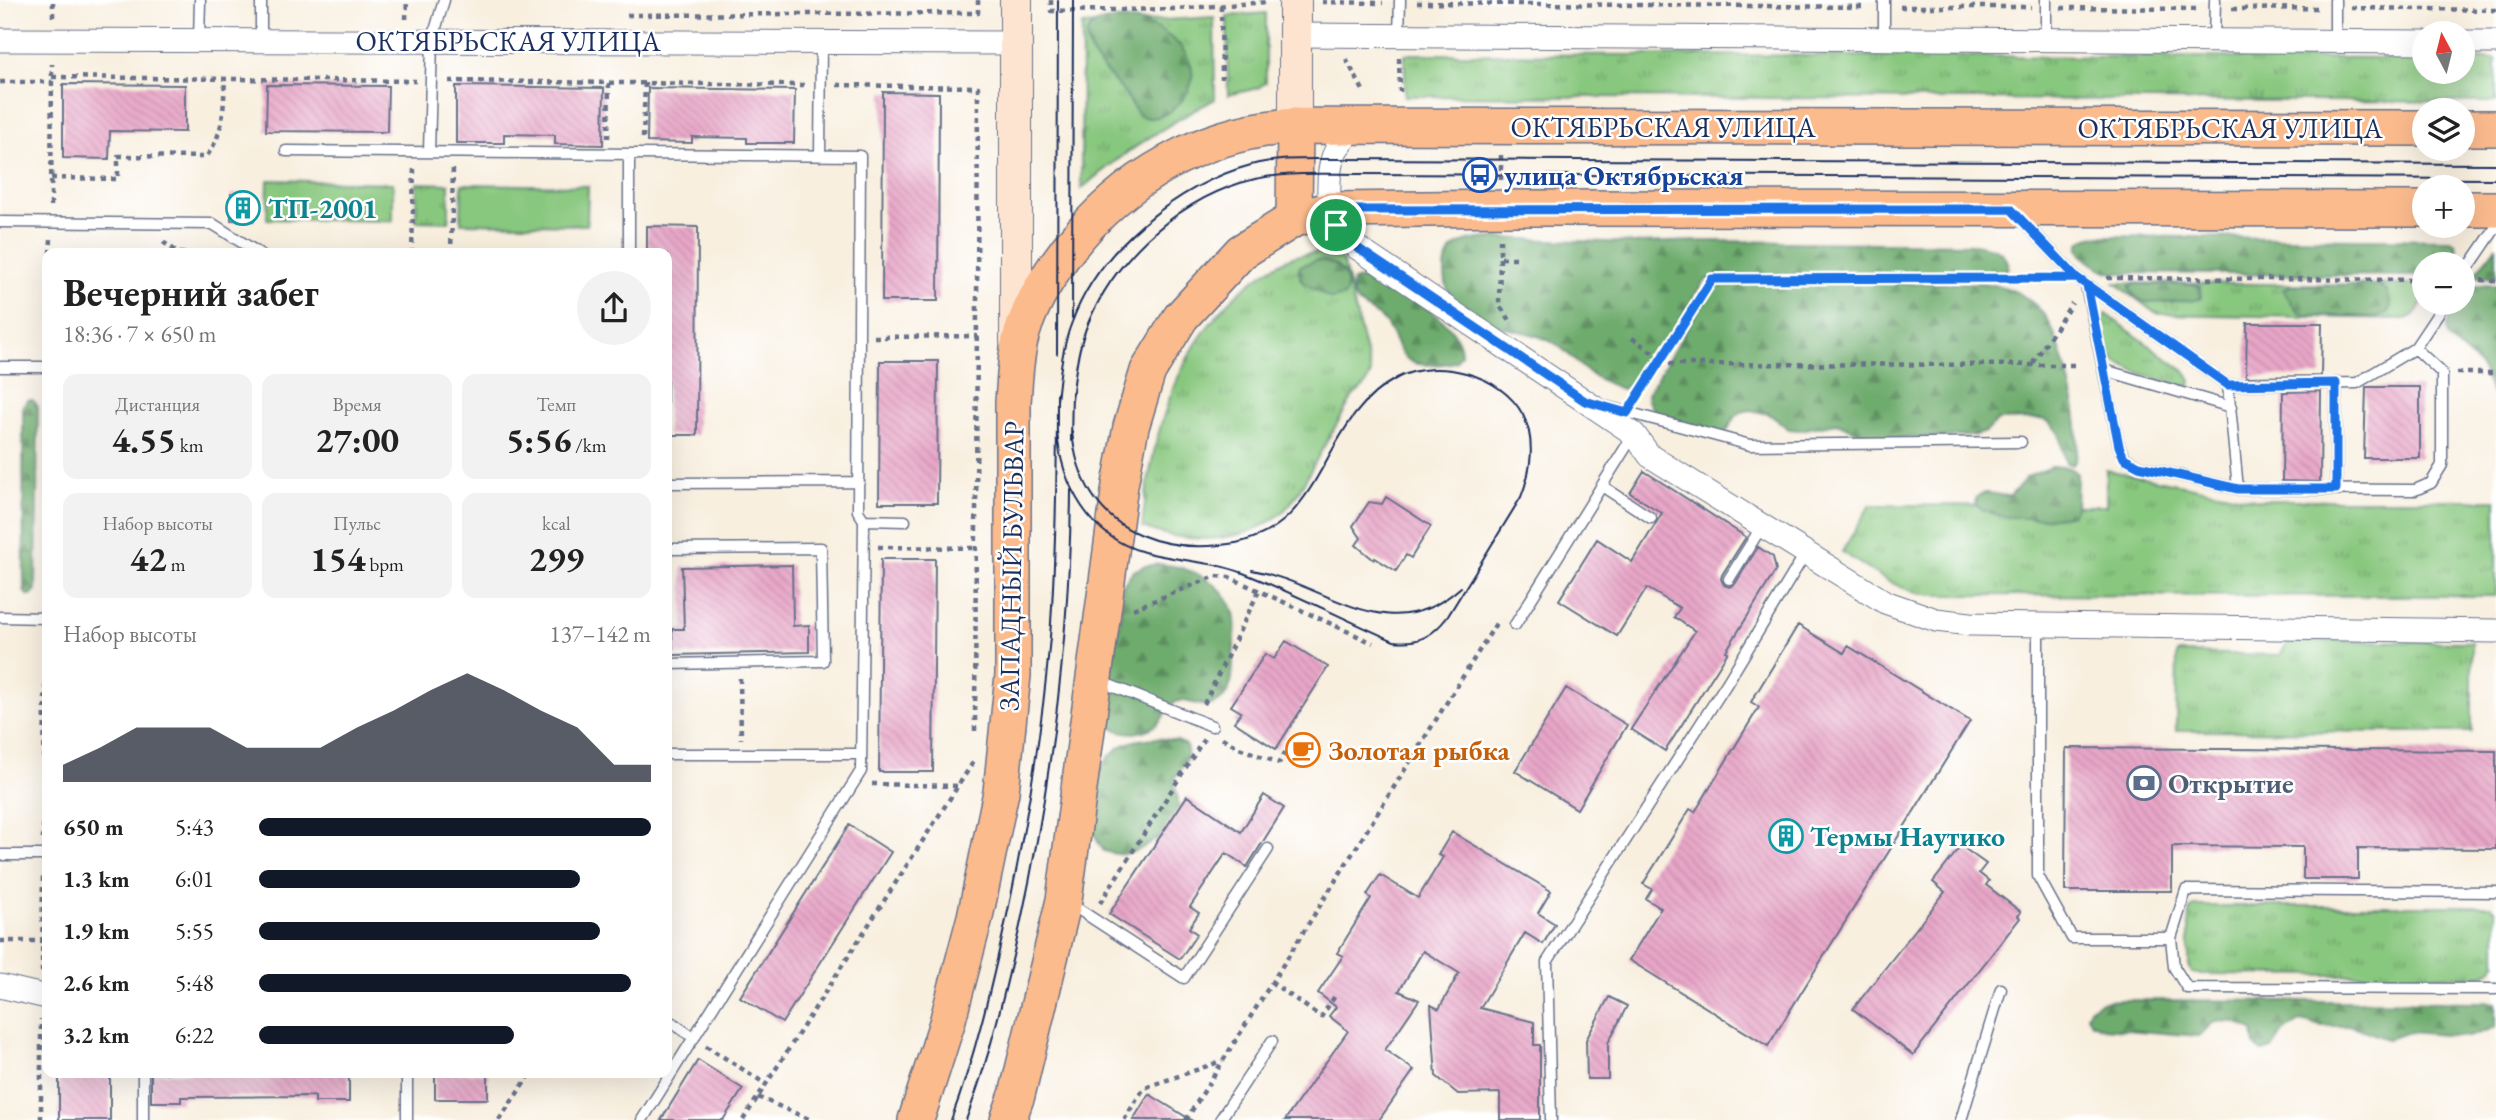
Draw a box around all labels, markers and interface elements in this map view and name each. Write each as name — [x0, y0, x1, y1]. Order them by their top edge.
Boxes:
north arrow — [2412, 21, 2474, 84]
map controls — [2412, 21, 2475, 315]
street label: ОКТЯБРЬСКАЯ УЛИЦА — [355, 23, 661, 59]
button: layers — [2412, 98, 2475, 161]
street label: ОКТЯБРЬСКАЯ УЛИЦА — [1510, 109, 1816, 145]
street label: ОКТЯБРЬСКАЯ УЛИЦА — [2077, 110, 2383, 146]
bus stop icon: улица Октябрьская — [1461, 156, 1499, 194]
place label: улица Октябрьская — [1504, 157, 1744, 193]
button: + — [2412, 175, 2475, 238]
building icon: ТП-2001 — [224, 189, 262, 227]
place label: ТП-2001 — [268, 190, 378, 226]
pin — [1306, 195, 1366, 255]
icon: arrive — [1317, 206, 1355, 244]
button: − — [2412, 252, 2475, 315]
text: Вечерний забег — [63, 268, 319, 317]
button: share — [577, 271, 651, 345]
text: 18:36 · 7 × 650 m — [63, 319, 216, 349]
text: Дистанция — [115, 392, 200, 417]
text: Время — [333, 392, 381, 417]
text: Темп — [537, 392, 576, 417]
text: 4.55 — [112, 417, 176, 462]
text: 27:00 — [315, 417, 399, 462]
text: 5:56 — [506, 417, 571, 462]
street label: ЗАПАДНЫЙ БУЛЬВАР — [990, 421, 1032, 711]
text: km — [176, 433, 204, 458]
text: /km — [571, 433, 607, 458]
text: Набор высоты — [102, 511, 213, 536]
text: Пульс — [333, 511, 381, 536]
text: kcal — [542, 511, 571, 536]
text: 42 — [130, 536, 167, 581]
text: 154 — [310, 536, 366, 581]
text: 299 — [529, 536, 584, 581]
text: m — [167, 552, 185, 577]
text: bpm — [366, 552, 404, 577]
text: Набор высоты — [63, 619, 197, 649]
text: 137–142 m — [550, 619, 651, 649]
cafe icon: Золотая рыбка — [1284, 731, 1322, 769]
place label: Золотая рыбка — [1328, 732, 1511, 768]
bank icon: Открытие — [2125, 764, 2163, 802]
place label: Открытие — [2168, 765, 2294, 801]
text: 650 m — [63, 812, 124, 842]
text: 5:43 — [175, 812, 214, 842]
building icon: Термы Наутико — [1767, 817, 1805, 855]
place label: Термы Наутико — [1810, 818, 2005, 854]
text: 1.3 km — [63, 864, 130, 894]
text: 6:01 — [175, 864, 214, 894]
text: 1.9 km — [63, 916, 130, 946]
text: 5:55 — [175, 916, 214, 946]
text: 2.6 km — [63, 968, 130, 998]
text: 5:48 — [175, 968, 214, 998]
text: 3.2 km — [63, 1020, 130, 1050]
text: 6:22 — [175, 1020, 214, 1050]

